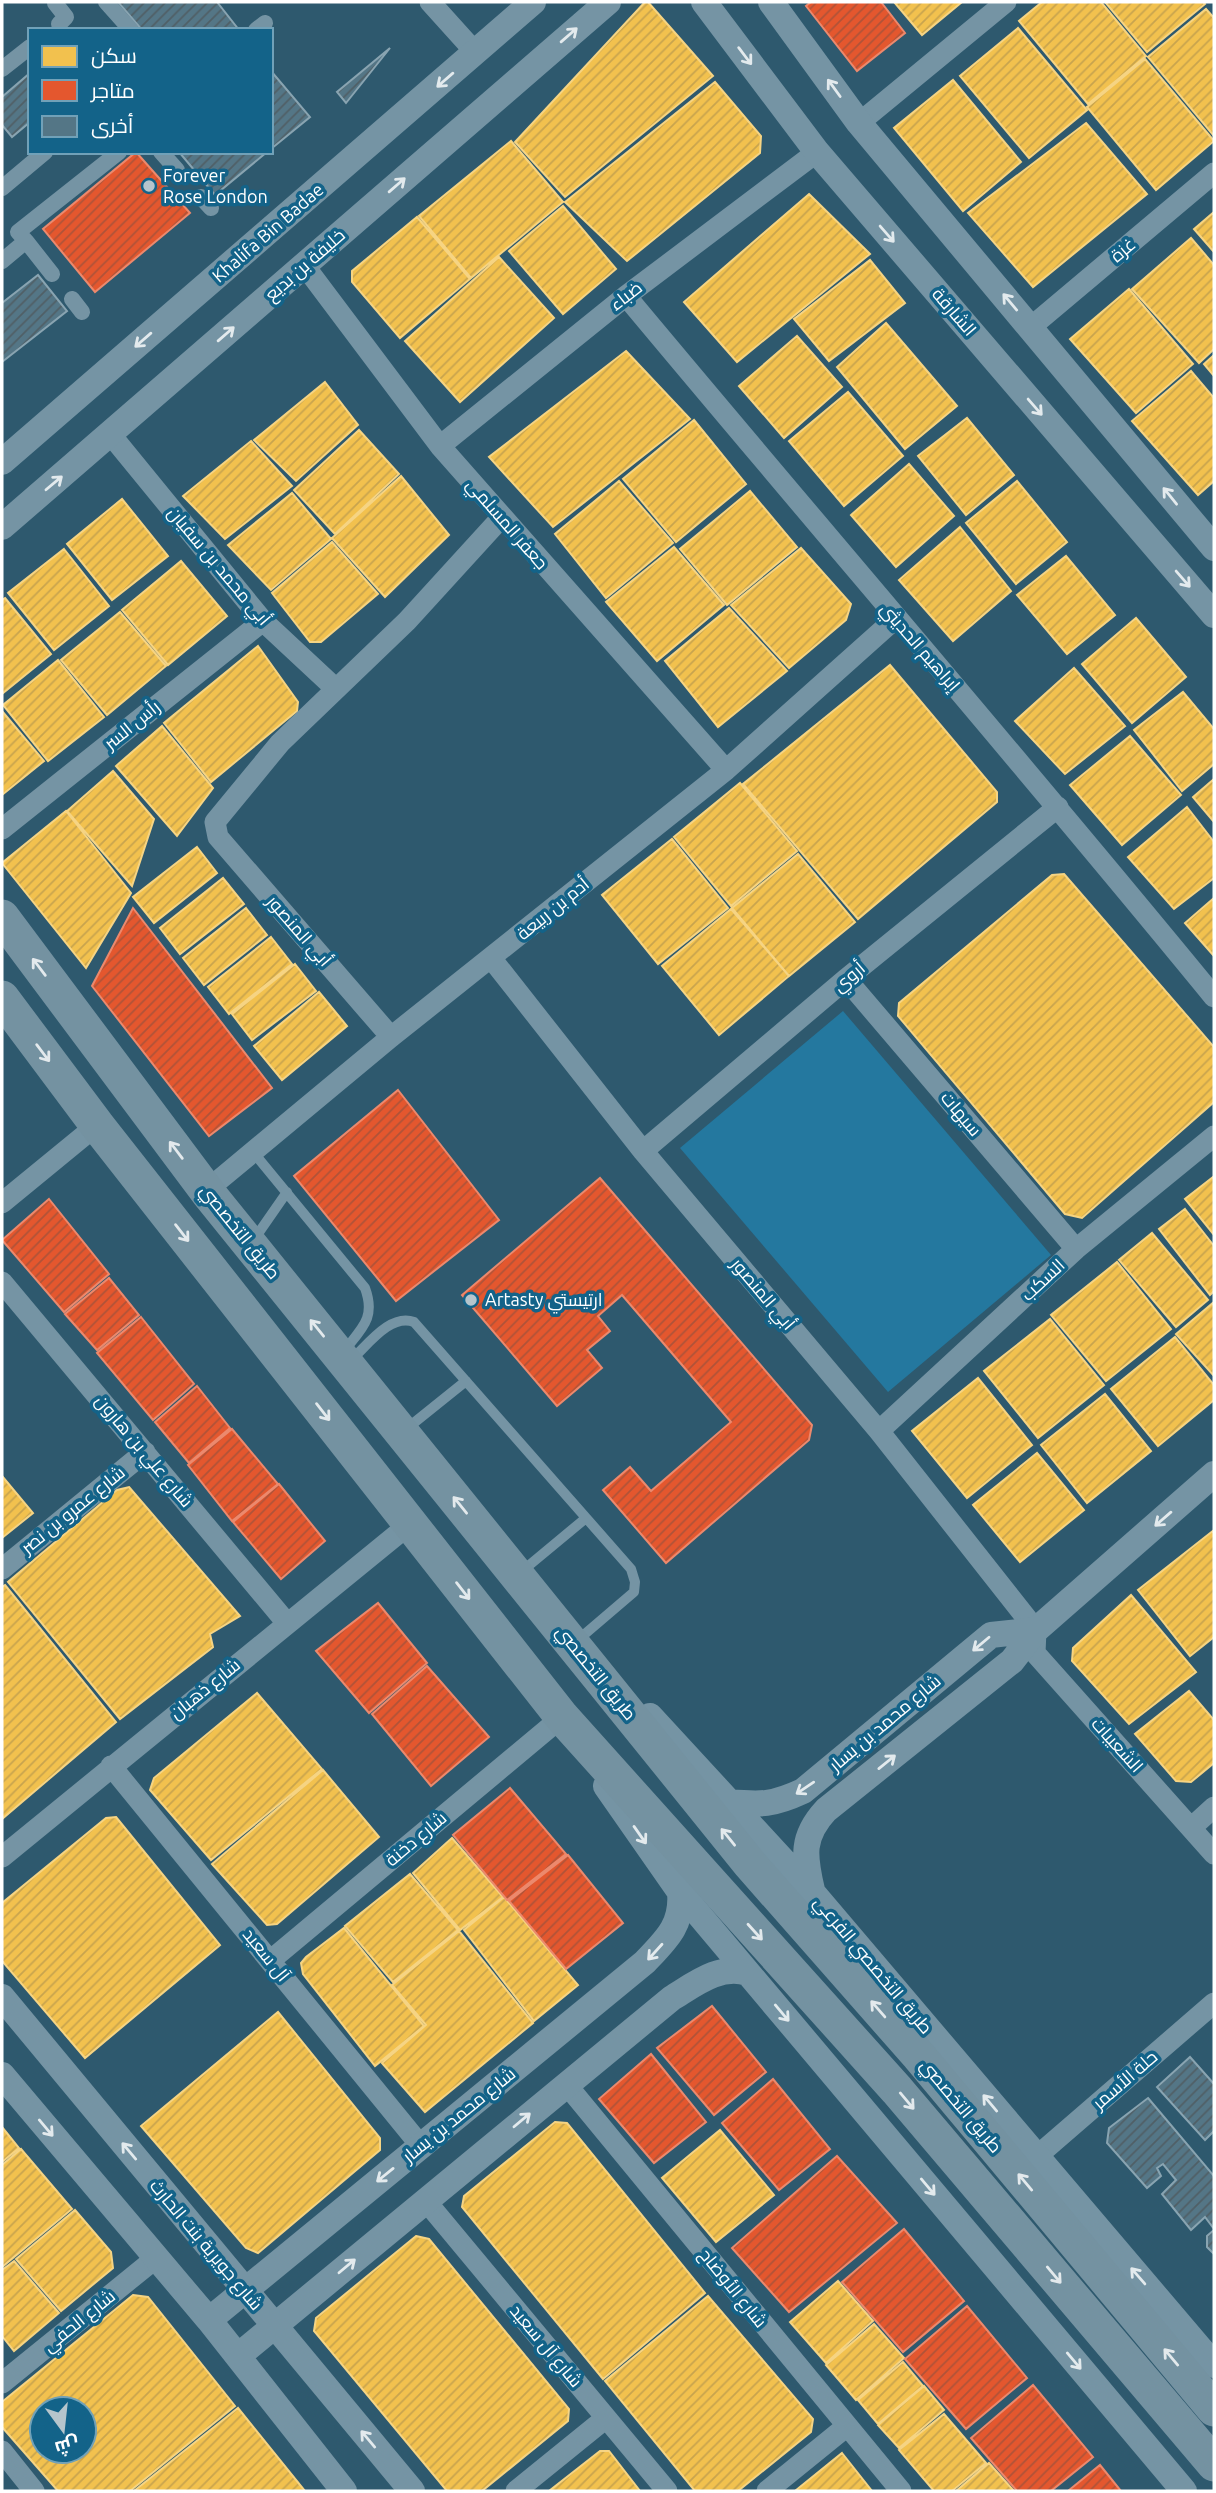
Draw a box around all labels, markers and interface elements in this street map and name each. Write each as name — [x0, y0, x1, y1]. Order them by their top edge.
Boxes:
one-way arrow — [560, 27, 577, 44]
legend — [28, 28, 273, 154]
text: سكن — [91, 43, 137, 69]
one-way arrow — [738, 46, 753, 65]
one-way arrow — [437, 72, 455, 88]
text: متاجر — [90, 78, 135, 103]
one-way arrow — [827, 79, 842, 98]
text: أخرى — [91, 113, 133, 139]
place label: Forever Rose London — [163, 165, 268, 206]
one-way arrow — [388, 177, 406, 193]
marker: Forever Rose London — [141, 178, 157, 194]
street label: Khalifa Bin Badae — [208, 179, 327, 286]
street label: خليفة بن بديع — [260, 224, 350, 307]
one-way arrow — [879, 224, 895, 242]
street label: غزة — [1106, 233, 1140, 267]
street label: ضباء — [605, 277, 645, 314]
street label: الشارقة — [927, 283, 981, 341]
one-way arrow — [1002, 293, 1018, 311]
one-way arrow — [217, 326, 235, 342]
one-way arrow — [134, 332, 152, 348]
one-way arrow — [1027, 397, 1043, 415]
street label: جعفر المسلمي — [459, 474, 553, 576]
one-way arrow — [44, 475, 62, 491]
one-way arrow — [1162, 488, 1178, 506]
street label: أبي محمد بن سفيان — [161, 502, 275, 632]
one-way arrow — [1175, 570, 1191, 588]
street label: إبراهيم الحديثي — [873, 598, 965, 698]
street label: رأس السر — [99, 696, 165, 755]
street label: أدم بن ربيعة — [512, 873, 595, 946]
street label: أبي المنصور — [259, 890, 336, 973]
street label: أروي — [828, 957, 872, 999]
one-way arrow — [32, 959, 47, 977]
one-way arrow — [35, 1043, 50, 1062]
street label: سيهات — [936, 1087, 986, 1141]
one-way arrow — [168, 1141, 183, 1159]
street label: طريق التخصصي — [193, 1180, 285, 1285]
one-way arrow — [174, 1223, 189, 1242]
street label: أبي المنصور — [724, 1253, 800, 1337]
street label: السكب — [1017, 1254, 1068, 1304]
place label: Artasty ارتيستي — [485, 1289, 603, 1314]
marker: Artasty ارتيستي — [463, 1292, 479, 1308]
one-way arrow — [309, 1319, 325, 1337]
street label: شارع علي بن هارون — [88, 1390, 198, 1514]
one-way arrow — [315, 1402, 330, 1420]
street label: شارع عمرو بن نصر — [16, 1461, 130, 1560]
one-way arrow — [452, 1496, 468, 1514]
one-way arrow — [1154, 1511, 1172, 1527]
one-way arrow — [456, 1581, 471, 1599]
street label: طريق التخصصي — [549, 1621, 641, 1726]
one-way arrow — [972, 1636, 990, 1652]
street label: شارع ذهبان — [165, 1654, 245, 1725]
street label: شارع محمد بن يسار — [824, 1670, 946, 1778]
street label: الشعيبات — [1088, 1713, 1148, 1776]
one-way arrow — [877, 1754, 895, 1770]
one-way arrow — [796, 1781, 815, 1795]
street label: شارع دخنة — [381, 1807, 452, 1872]
one-way arrow — [633, 1825, 647, 1844]
one-way arrow — [721, 1828, 736, 1846]
street label: طريق التخصصي الفرعي — [807, 1892, 937, 2040]
one-way arrow — [747, 1922, 763, 1940]
street label: آل سعيد — [238, 1924, 294, 1986]
one-way arrow — [646, 1943, 663, 1960]
one-way arrow — [870, 2000, 886, 2018]
one-way arrow — [774, 2003, 790, 2021]
street label: حلة الأسمر — [1087, 2046, 1162, 2115]
street label: طريق التخصصي — [914, 2055, 1007, 2159]
street label: شارع محمد بن يسار — [397, 2063, 521, 2169]
one-way arrow — [898, 2092, 914, 2110]
one-way arrow — [982, 2094, 998, 2112]
one-way arrow — [512, 2112, 530, 2128]
one-way arrow — [38, 2118, 54, 2136]
one-way arrow — [121, 2143, 137, 2161]
one-way arrow — [377, 2167, 395, 2183]
one-way arrow — [1017, 2173, 1033, 2191]
street label: شارع جويرية بنت الحارث — [144, 2175, 267, 2316]
one-way arrow — [920, 2177, 936, 2195]
street label: شارع الأوضاح — [694, 2244, 772, 2333]
one-way arrow — [338, 2258, 356, 2274]
one-way arrow — [1046, 2265, 1062, 2283]
one-way arrow — [1130, 2267, 1146, 2285]
street label: شارع الحفي — [38, 2285, 122, 2359]
street label: شارع آل سعيد — [504, 2300, 587, 2392]
one-way arrow — [1163, 2348, 1178, 2366]
one-way arrow — [1066, 2352, 1082, 2370]
north arrow — [28, 2395, 98, 2465]
one-way arrow — [361, 2430, 377, 2448]
text: ش — [53, 2432, 82, 2460]

